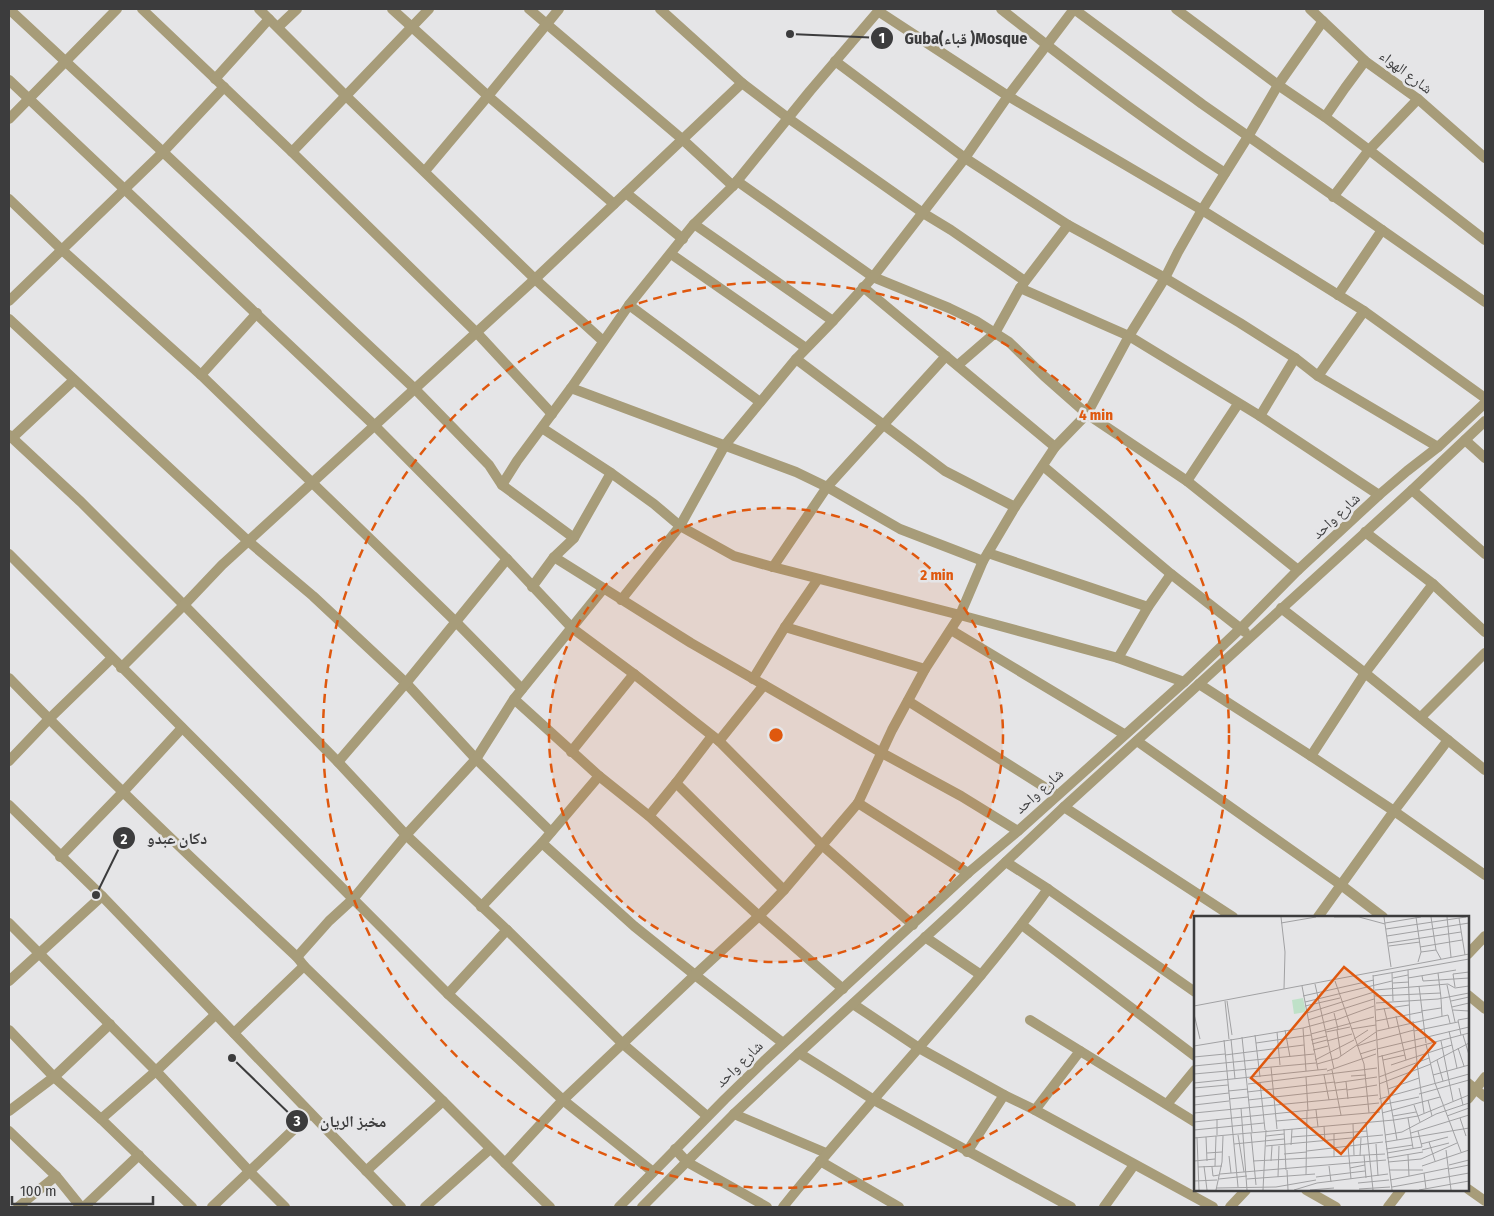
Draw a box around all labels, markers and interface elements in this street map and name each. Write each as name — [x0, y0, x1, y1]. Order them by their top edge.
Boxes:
callout: Guba(قباء )Mosque — [870, 23, 1037, 54]
text: 1 — [879, 29, 885, 47]
text: Guba(قباء )Mosque — [905, 29, 1027, 48]
street label: شارع الهواء — [1375, 46, 1436, 99]
text: 4 min — [1079, 406, 1113, 424]
street label: شارع واحد — [1308, 489, 1365, 544]
text: 2 min — [919, 566, 954, 584]
centre of rings — [767, 726, 785, 744]
street label: شارع واحد — [1011, 764, 1068, 818]
callout: دكان عبدو — [112, 823, 217, 854]
text: دكان عبدو — [147, 829, 207, 848]
text: 2 — [120, 830, 128, 848]
inset map — [1194, 916, 1469, 1191]
street label: شارع واحد — [711, 1037, 767, 1092]
callout: مخبز الريان — [284, 1105, 396, 1136]
text: 3 — [292, 1112, 301, 1130]
text: مخبز الريان — [320, 1112, 386, 1131]
scale bar — [12, 1174, 154, 1206]
text: 100 m — [20, 1182, 57, 1200]

